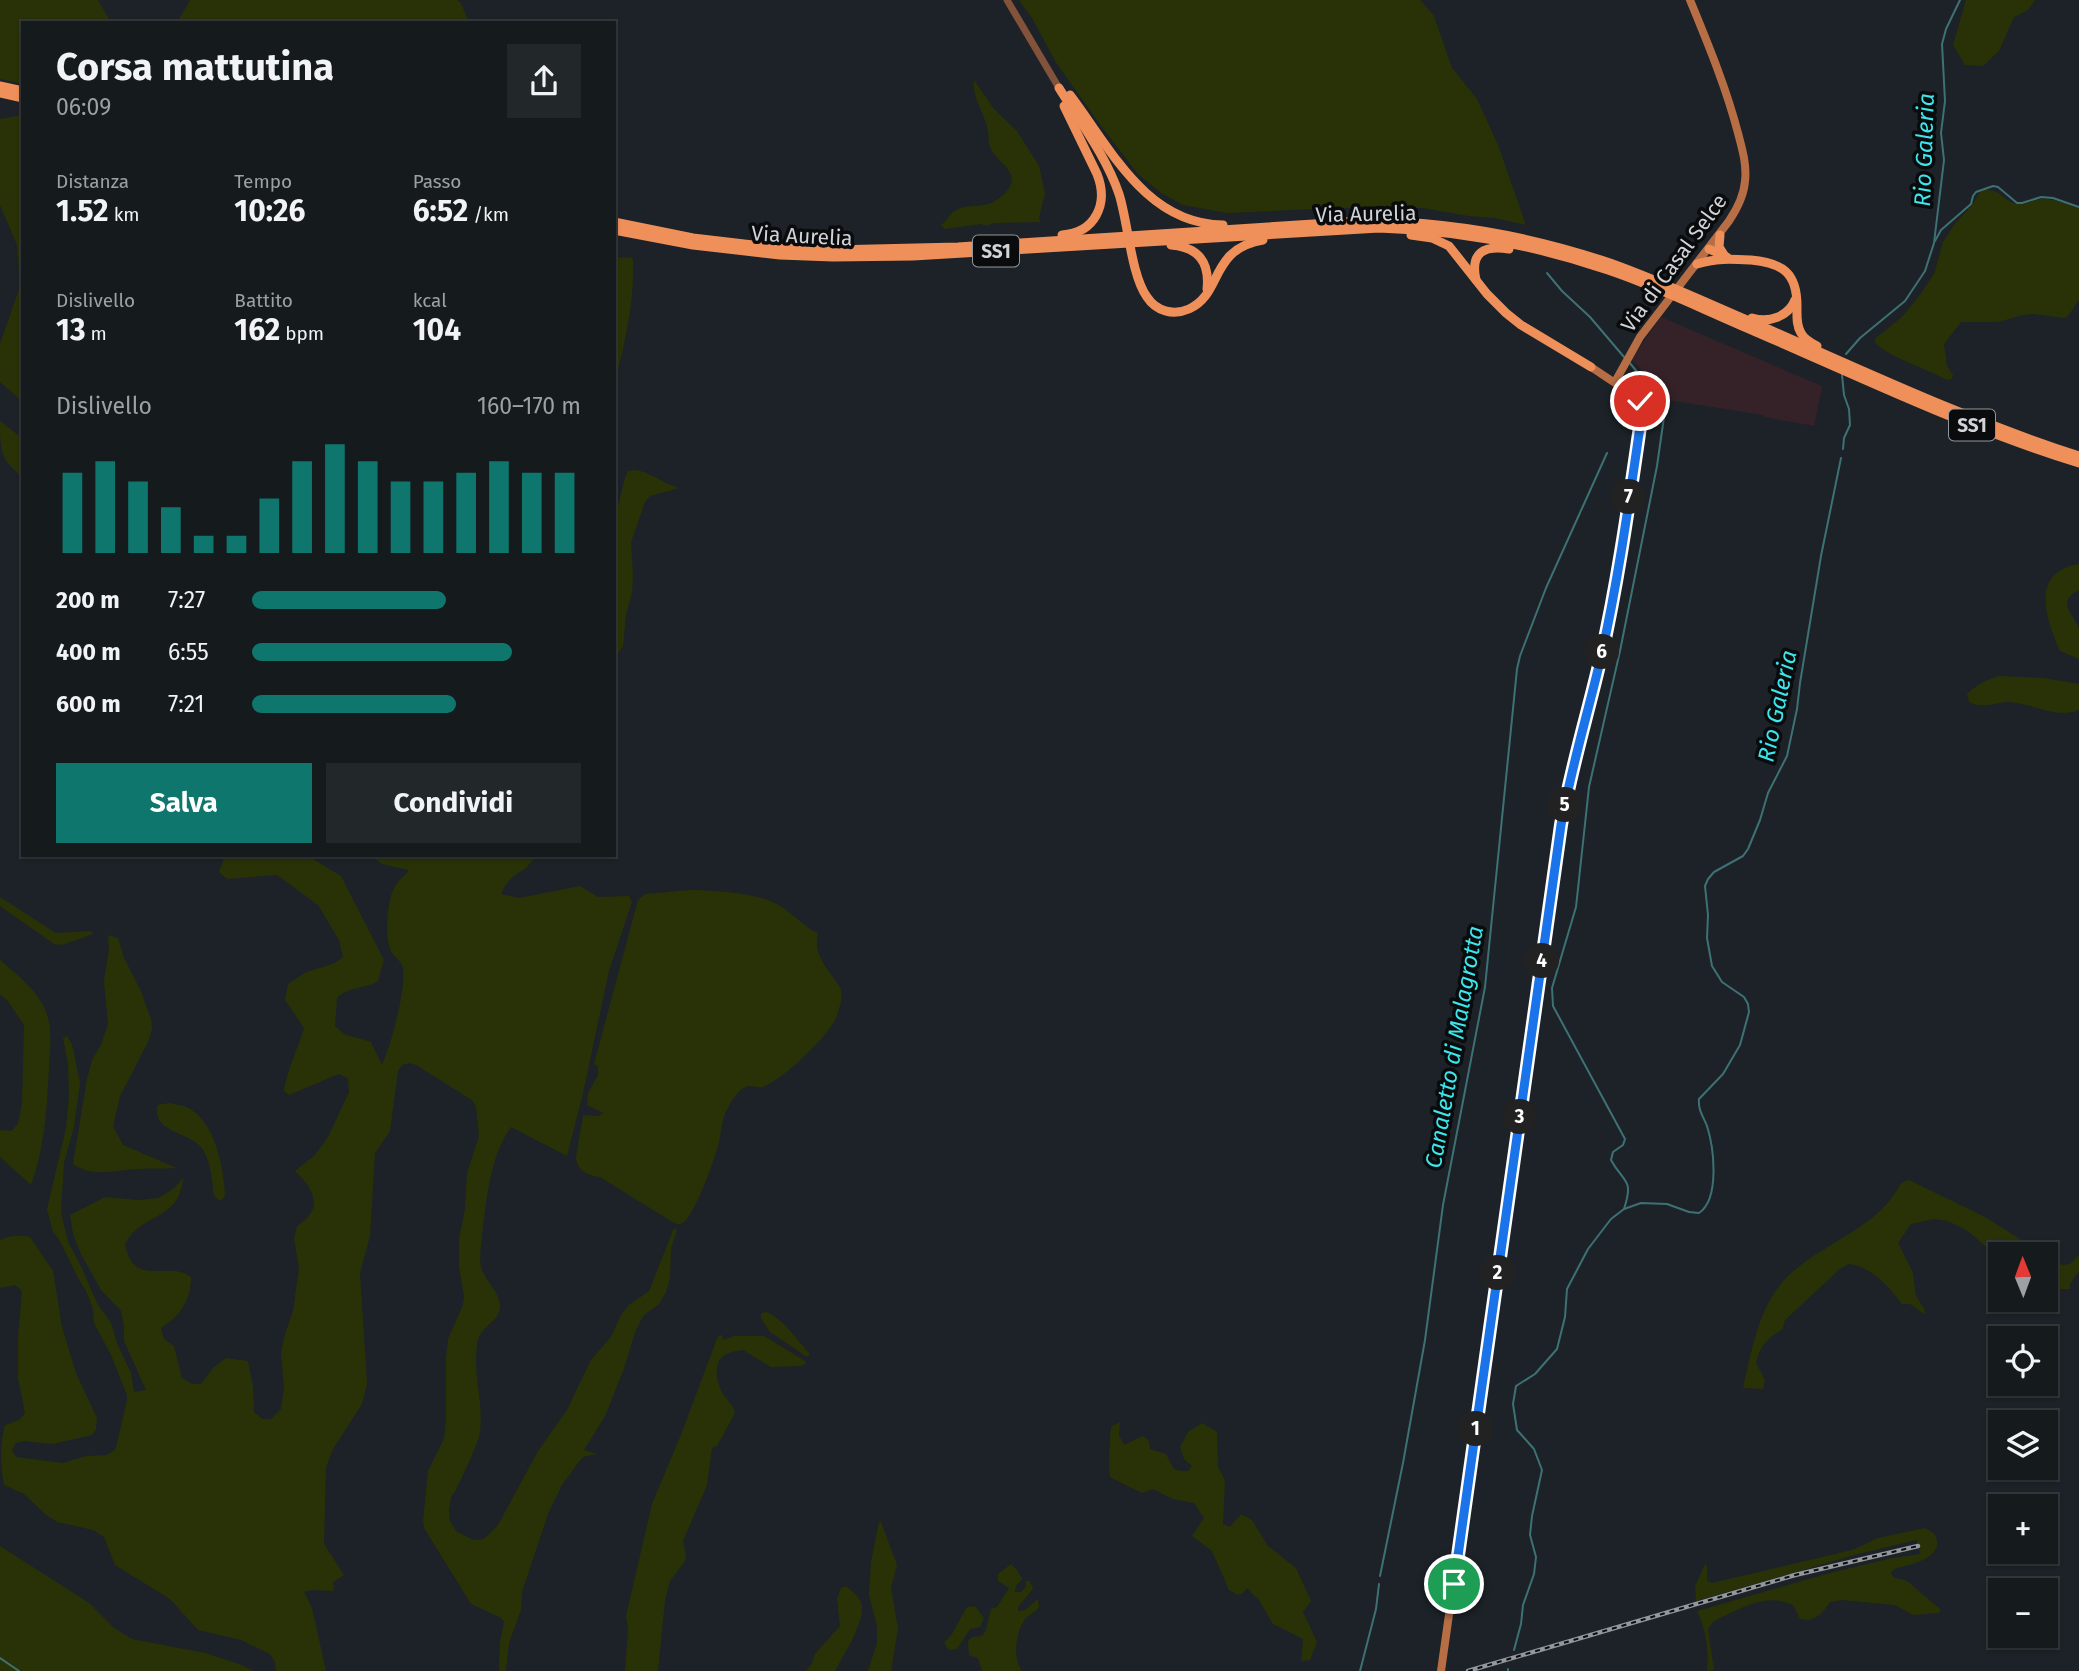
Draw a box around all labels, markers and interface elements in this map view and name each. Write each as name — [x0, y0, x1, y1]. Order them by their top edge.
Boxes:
text: Corsa mattutina — [56, 44, 334, 90]
button: share — [507, 44, 581, 118]
text: 06:09 — [56, 93, 111, 121]
water label: Rio Galeria — [1908, 93, 1940, 207]
text: Distanza — [56, 170, 129, 193]
text: Tempo — [234, 170, 292, 193]
text: Passo — [413, 170, 461, 193]
street label: Via di Casal Selce — [1615, 189, 1733, 337]
text: 1.52 — [56, 193, 109, 229]
text: 10:26 — [234, 193, 305, 229]
text: 6:52 — [413, 193, 468, 229]
street label: Via Aurelia — [1315, 200, 1417, 228]
text: km — [109, 203, 140, 226]
text: /km — [468, 203, 509, 226]
street label: Via Aurelia — [751, 220, 853, 252]
road number: SS1 — [973, 235, 1019, 266]
text: Dislivello — [56, 289, 135, 312]
text: Battito — [234, 289, 293, 312]
text: kcal — [413, 289, 447, 312]
text: 13 — [56, 312, 86, 348]
text: 162 — [234, 312, 280, 348]
text: 104 — [413, 312, 461, 348]
text: m — [86, 322, 107, 345]
text: bpm — [280, 322, 324, 345]
pin — [1610, 371, 1670, 431]
icon: check — [1621, 382, 1659, 420]
text: Dislivello — [56, 392, 152, 420]
text: 160–170 m — [477, 392, 581, 420]
road number: SS1 — [1949, 410, 1995, 440]
pin: 7 — [1612, 480, 1646, 514]
text: 7 — [1624, 485, 1633, 508]
text: 200 m — [56, 586, 120, 614]
text: 7:27 — [168, 586, 205, 614]
pin: 6 — [1584, 634, 1620, 670]
text: 400 m — [56, 638, 121, 666]
text: 6:55 — [168, 638, 209, 666]
text: 6 — [1596, 640, 1607, 663]
water label: Rio Galeria — [1751, 648, 1803, 764]
text: 600 m — [56, 690, 121, 718]
text: 7:21 — [168, 690, 205, 718]
button: Salva — [56, 763, 312, 843]
button: Condividi — [326, 763, 581, 843]
pin: 5 — [1548, 788, 1582, 822]
text: 5 — [1559, 793, 1570, 816]
water label: Canaletto di Malagrotta — [1419, 924, 1489, 1170]
pin: 4 — [1524, 944, 1560, 978]
text: 4 — [1536, 949, 1547, 972]
pin: 3 — [1502, 1100, 1538, 1134]
text: 3 — [1515, 1105, 1524, 1128]
north arrow — [1988, 1242, 2058, 1312]
map controls — [1988, 1242, 2058, 1648]
pin: 2 — [1480, 1256, 1516, 1290]
text: 2 — [1493, 1261, 1502, 1284]
button: locate — [1988, 1326, 2058, 1396]
button: layers — [1988, 1410, 2058, 1480]
pin: 1 — [1458, 1412, 1494, 1446]
text: 1 — [1471, 1417, 1480, 1440]
button: + — [1988, 1494, 2058, 1564]
pin — [1424, 1554, 1484, 1614]
icon: arrive — [1435, 1565, 1473, 1603]
button: − — [1988, 1578, 2058, 1648]

